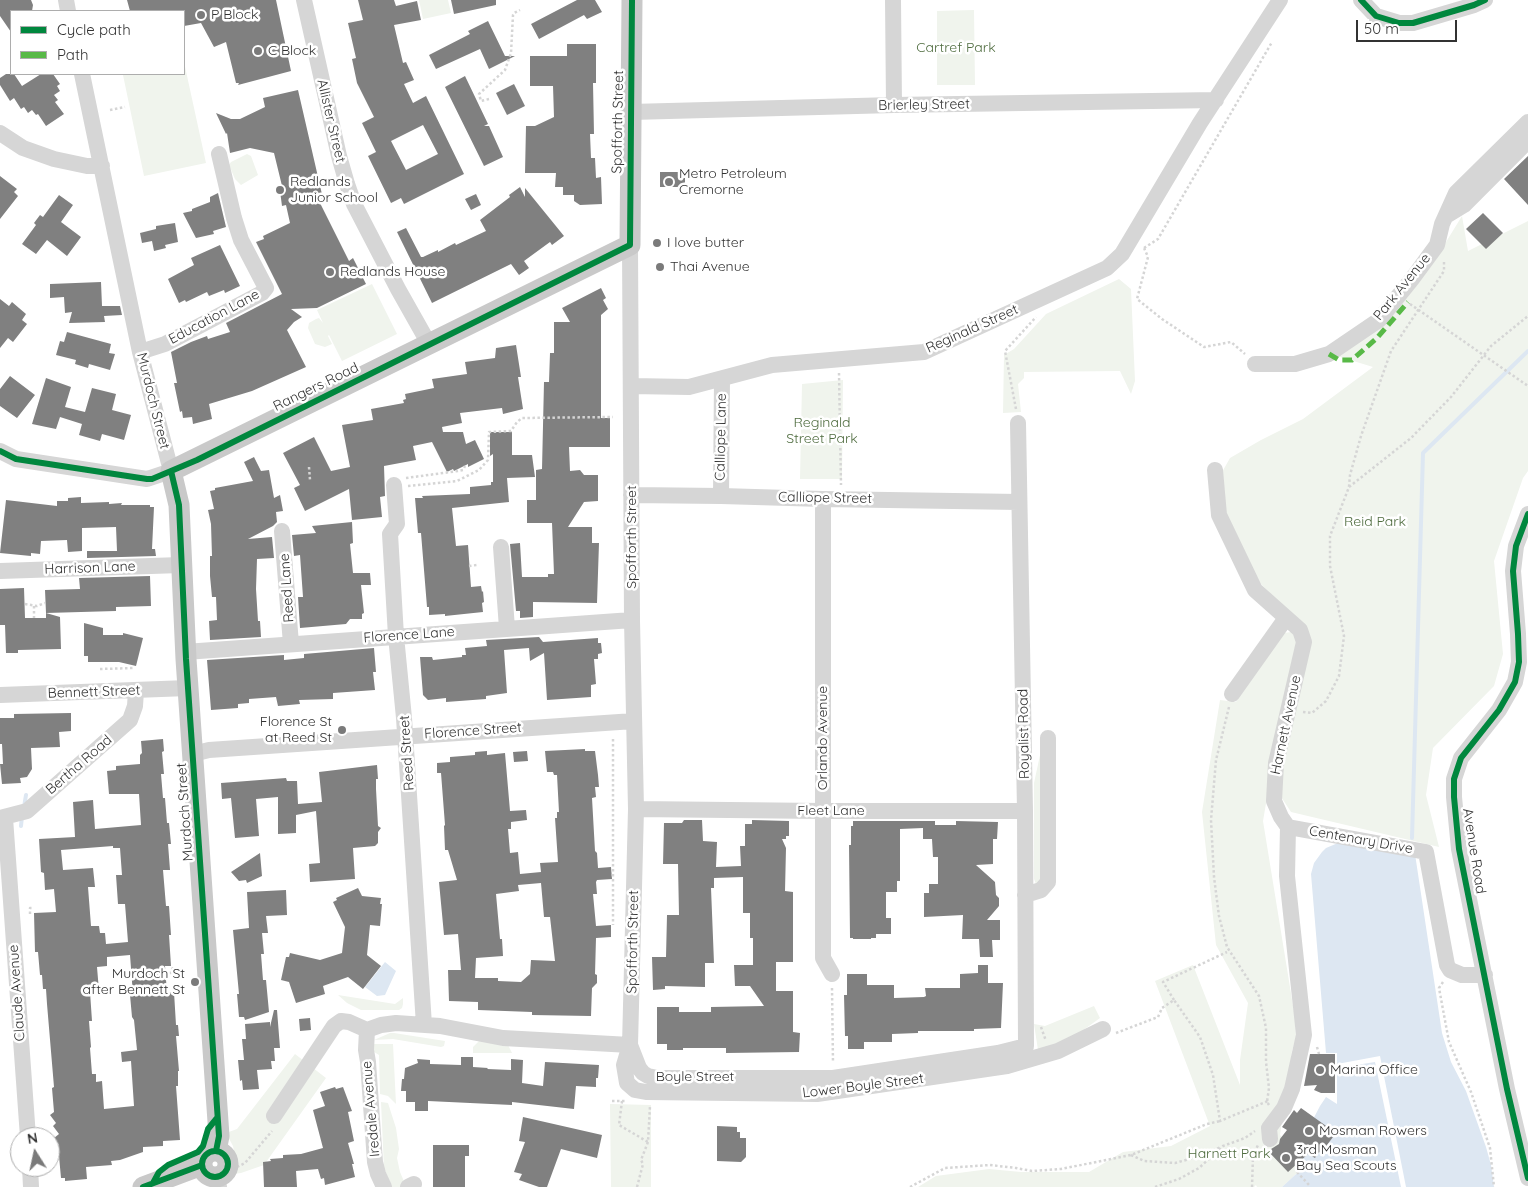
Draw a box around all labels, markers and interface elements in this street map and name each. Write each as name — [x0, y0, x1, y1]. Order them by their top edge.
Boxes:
place label: P Block — [211, 7, 259, 23]
marker: P Block — [195, 9, 207, 21]
legend — [10, 10, 185, 75]
scale bar — [1358, 10, 1459, 42]
text: 50 m — [1364, 19, 1399, 38]
text: Cycle path — [57, 20, 131, 39]
park label: Cartref Park — [916, 40, 996, 56]
place label: C Block — [268, 43, 316, 59]
text: Path — [57, 45, 89, 64]
marker: C Block — [252, 45, 264, 57]
street label: Spofforth Street — [609, 70, 627, 174]
street label: Allister Street — [313, 78, 349, 164]
street label: Brierley Street — [878, 96, 970, 114]
place label: Metro Petroleum Cremorne — [679, 166, 787, 198]
place label: Redlands Junior School — [290, 174, 378, 206]
marker: Metro Petroleum Cremorne — [663, 176, 675, 188]
marker: Redlands Junior School — [274, 184, 286, 196]
place label: I love butter — [667, 235, 744, 251]
marker: I love butter — [651, 237, 663, 249]
street label: Park Avenue — [1370, 250, 1434, 324]
place label: Thai Avenue — [670, 259, 750, 275]
marker: Thai Avenue — [654, 261, 666, 273]
place label: Redlands House — [340, 264, 445, 280]
marker: Redlands House — [324, 266, 336, 278]
street label: Education Lane — [166, 286, 262, 348]
street label: Reginald Street — [923, 301, 1021, 357]
street label: Murdoch Street — [133, 351, 173, 451]
street label: Rangers Road — [271, 359, 361, 415]
street label: Calliope Lane — [712, 393, 730, 481]
park label: Reginald Street Park — [786, 415, 858, 448]
street label: Spofforth Street — [624, 485, 640, 589]
street label: Calliope Street — [778, 489, 872, 507]
park label: Reid Park — [1344, 514, 1406, 530]
street label: Reed Lane — [276, 553, 298, 623]
street label: Harrison Lane — [44, 558, 136, 578]
street label: Florence Lane — [363, 623, 455, 647]
street label: Harnett Avenue — [1267, 674, 1305, 776]
street label: Bennett Street — [47, 682, 141, 702]
street label: Orlando Avenue — [815, 686, 831, 790]
street label: Royalist Road — [1015, 689, 1033, 779]
place label: Florence St at Reed St — [260, 714, 332, 746]
street label: Reed Street — [396, 715, 418, 791]
street label: Florence Street — [424, 719, 522, 743]
marker: Florence St at Reed St — [336, 724, 348, 736]
street label: Bertha Road — [42, 732, 116, 798]
street label: Murdoch Street — [173, 762, 197, 862]
street label: Fleet Lane — [797, 803, 865, 819]
street label: Avenue Road — [1459, 807, 1489, 895]
street label: Centenary Drive — [1308, 823, 1414, 857]
street label: Spofforth Street — [624, 890, 642, 994]
street label: Claude Avenue — [5, 944, 29, 1042]
place label: Murdoch St after Bennett St — [83, 966, 185, 999]
marker: Murdoch St after Bennett St — [189, 976, 201, 988]
street label: Iredale Avenue — [358, 1060, 384, 1158]
place label: Marina Office — [1330, 1062, 1418, 1078]
marker: Marina Office — [1314, 1064, 1326, 1076]
street label: Boyle Street — [656, 1069, 734, 1085]
street label: Lower Boyle Street — [801, 1070, 925, 1102]
place label: Mosman Rowers — [1319, 1123, 1427, 1139]
marker: Mosman Rowers — [1303, 1125, 1315, 1137]
north arrow — [10, 1127, 60, 1177]
text: N — [26, 1128, 39, 1148]
place label: 3rd Mosman Bay Sea Scouts — [1296, 1142, 1397, 1174]
park label: Harnett Park — [1188, 1146, 1270, 1162]
marker: 3rd Mosman Bay Sea Scouts — [1280, 1152, 1292, 1164]

